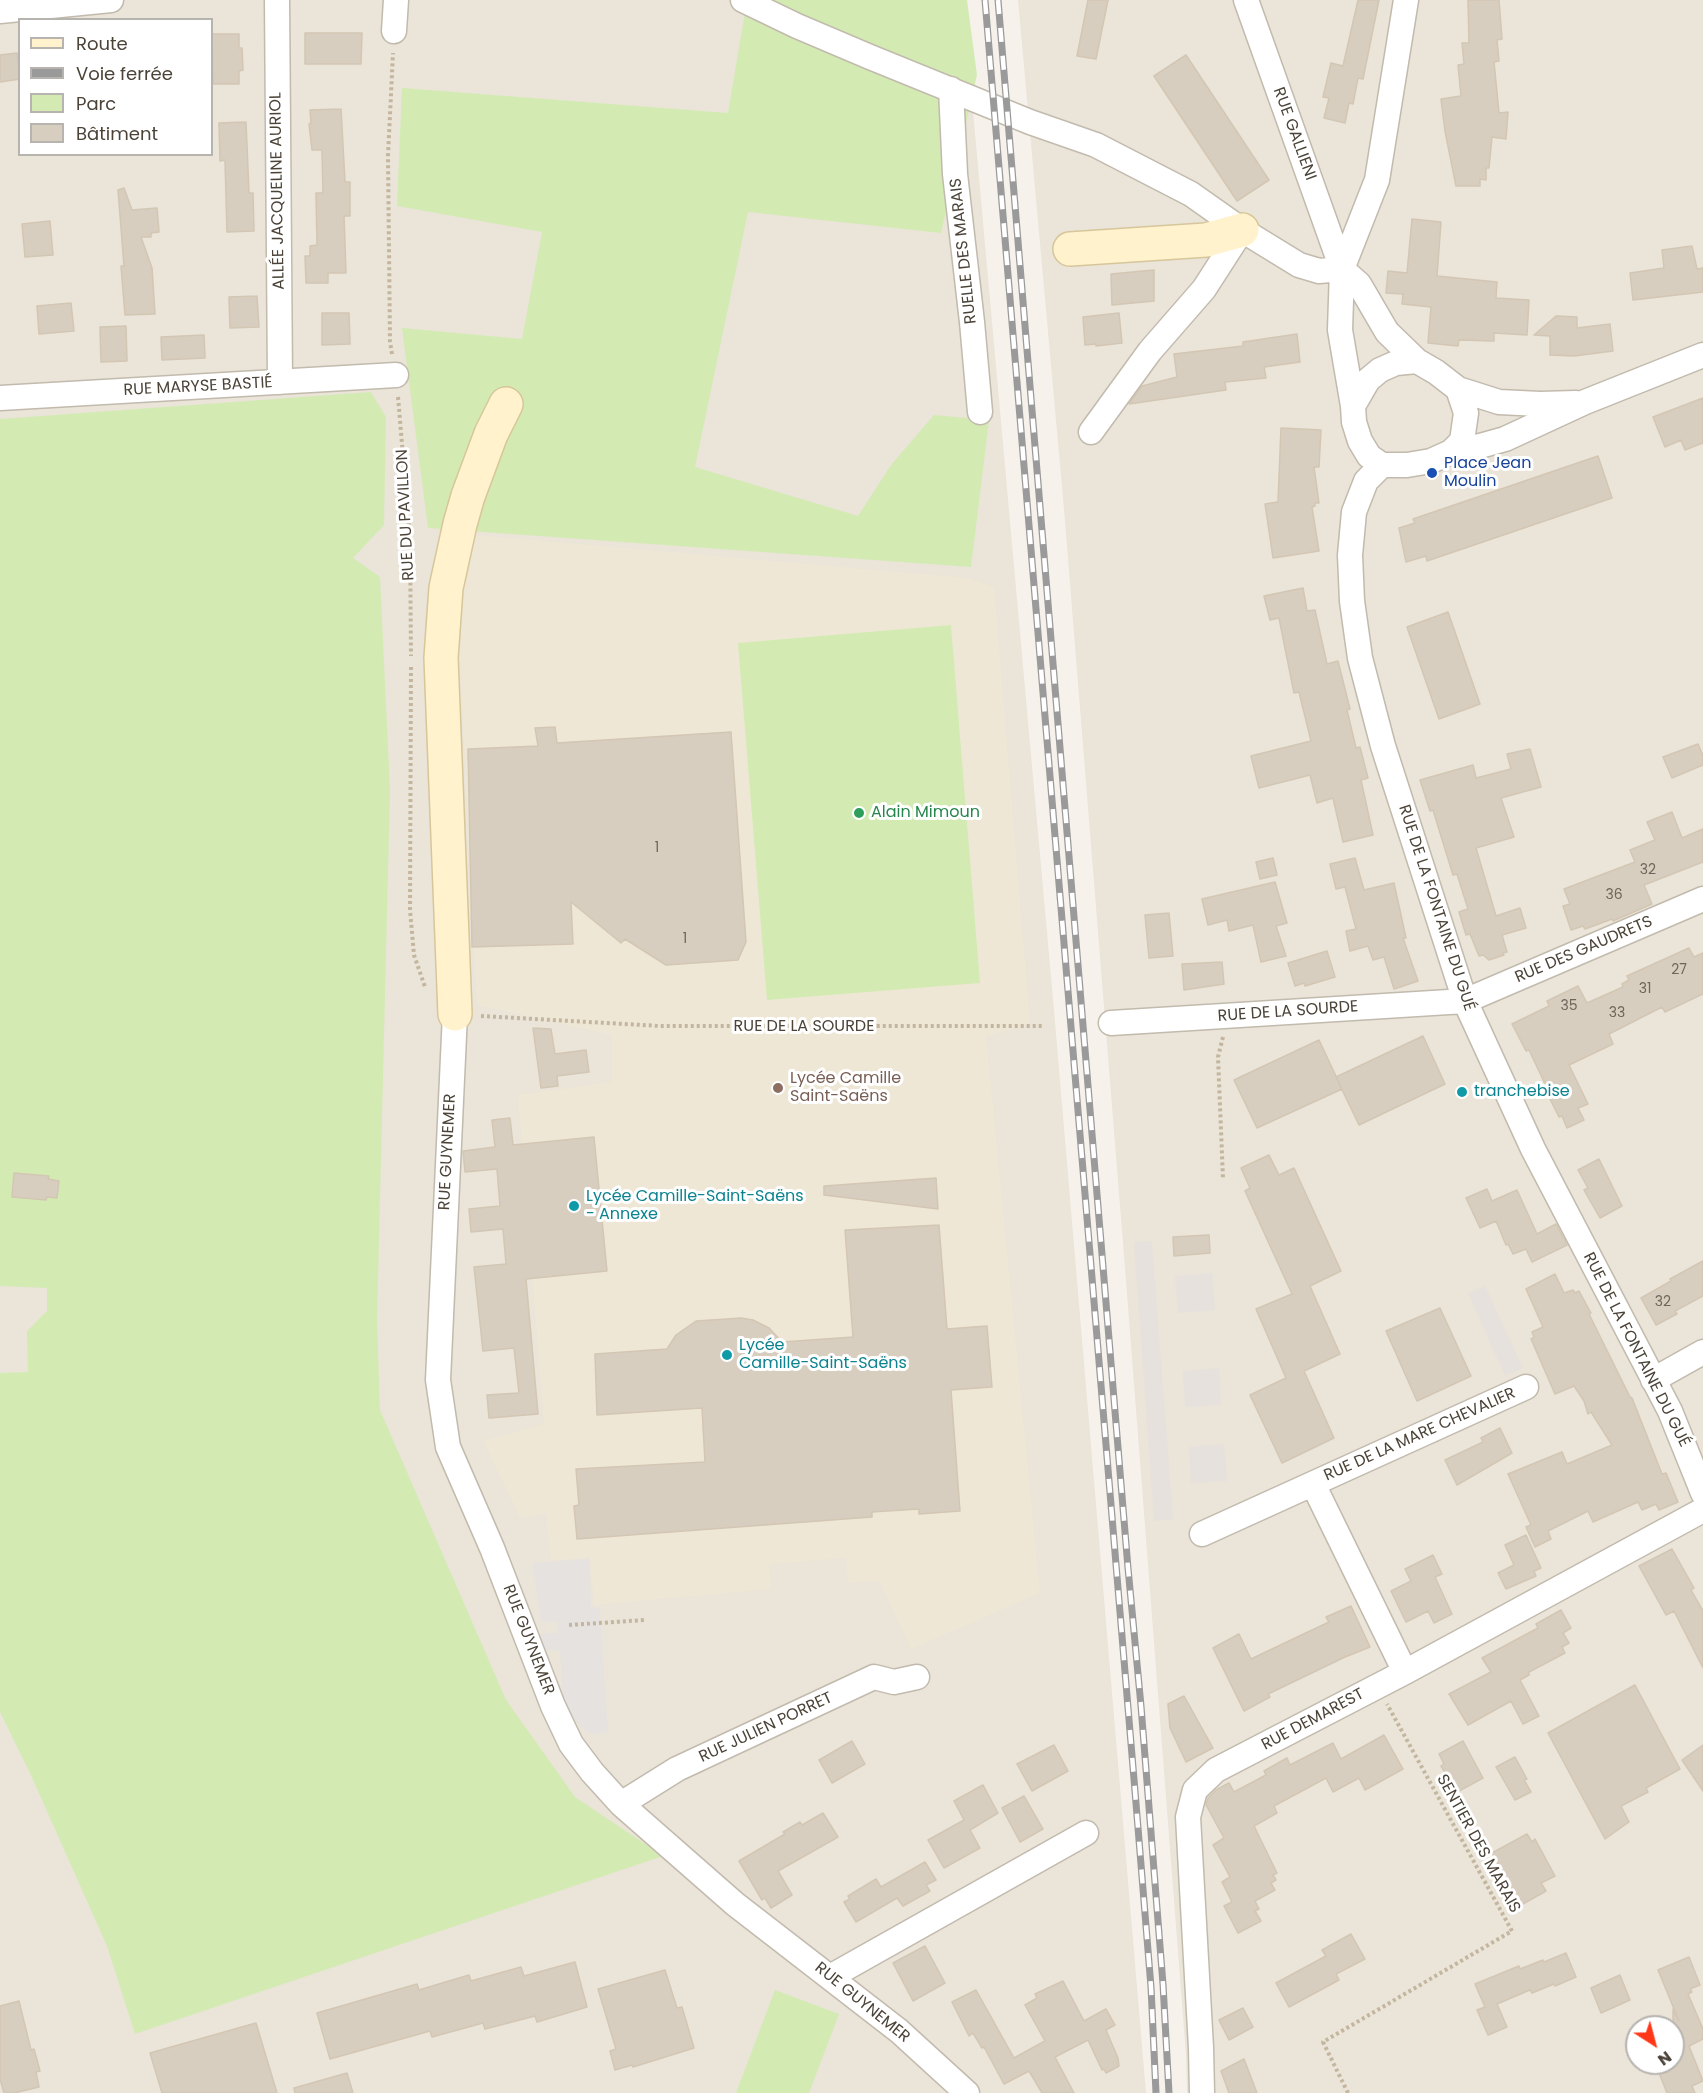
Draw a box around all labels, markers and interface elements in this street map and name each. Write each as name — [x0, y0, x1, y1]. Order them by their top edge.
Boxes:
legend — [18, 18, 213, 156]
text: Route — [76, 31, 128, 56]
text: Voie ferrée — [76, 61, 173, 86]
street label: RUE GALLIENI — [1268, 85, 1320, 183]
text: Parc — [76, 91, 116, 116]
street label: ALLÉE JACQUELINE AURIOL — [267, 92, 289, 290]
text: Bâtiment — [76, 121, 158, 146]
street label: RUELLE DES MARAIS — [947, 177, 981, 325]
street label: RUE MARYSE BASTIÉ — [123, 374, 273, 400]
street label: RUE DU PAVILLON — [393, 449, 419, 581]
place label: Place Jean Moulin — [1444, 454, 1531, 492]
marker: Place Jean Moulin — [1425, 466, 1439, 480]
place label: Alain Mimoun — [871, 803, 980, 823]
street label: RUE DE LA FONTAINE DU GUÉ — [1394, 803, 1478, 1013]
marker: Alain Mimoun — [852, 806, 866, 820]
house number: 1 — [655, 840, 659, 856]
house number: 32 — [1640, 862, 1656, 878]
house number: 36 — [1605, 887, 1623, 903]
street label: RUE DES GAUDRETS — [1512, 912, 1656, 988]
house number: 1 — [683, 931, 687, 947]
house number: 27 — [1671, 962, 1687, 978]
house number: 31 — [1639, 981, 1651, 997]
street label: RUE DE LA SOURDE — [1217, 998, 1359, 1026]
house number: 35 — [1560, 998, 1578, 1014]
house number: 33 — [1609, 1005, 1625, 1021]
street label: RUE DE LA SOURDE — [734, 1017, 874, 1037]
place label: Lycée Camille Saint-Saëns — [790, 1069, 901, 1107]
marker: Lycée Camille Saint-Saëns — [771, 1081, 785, 1095]
place label: tranchebise — [1474, 1082, 1570, 1102]
marker: tranchebise — [1455, 1085, 1469, 1099]
street label: RUE GUYNEMER — [435, 1093, 461, 1211]
place label: Lycée Camille-Saint-Saëns - Annexe — [586, 1187, 804, 1225]
marker: Lycée Camille-Saint-Saëns - Annexe — [567, 1199, 581, 1213]
street label: RUE DE LA FONTAINE DU GUÉ — [1579, 1250, 1693, 1450]
house number: 32 — [1655, 1294, 1671, 1310]
place label: Lycée Camille-Saint-Saëns — [739, 1336, 907, 1374]
marker: Lycée Camille-Saint-Saëns — [720, 1348, 734, 1362]
street label: RUE DE LA MARE CHEVALIER — [1321, 1384, 1519, 1486]
street label: RUE GUYNEMER — [498, 1582, 558, 1698]
street label: RUE DEMAREST — [1259, 1685, 1367, 1755]
street label: RUE JULIEN PORRET — [696, 1689, 836, 1767]
street label: SENTIER DES MARAIS — [1432, 1771, 1524, 1917]
street label: RUE GUYNEMER — [811, 1959, 913, 2047]
north arrow — [1625, 2015, 1685, 2075]
text: N — [1653, 2046, 1676, 2071]

